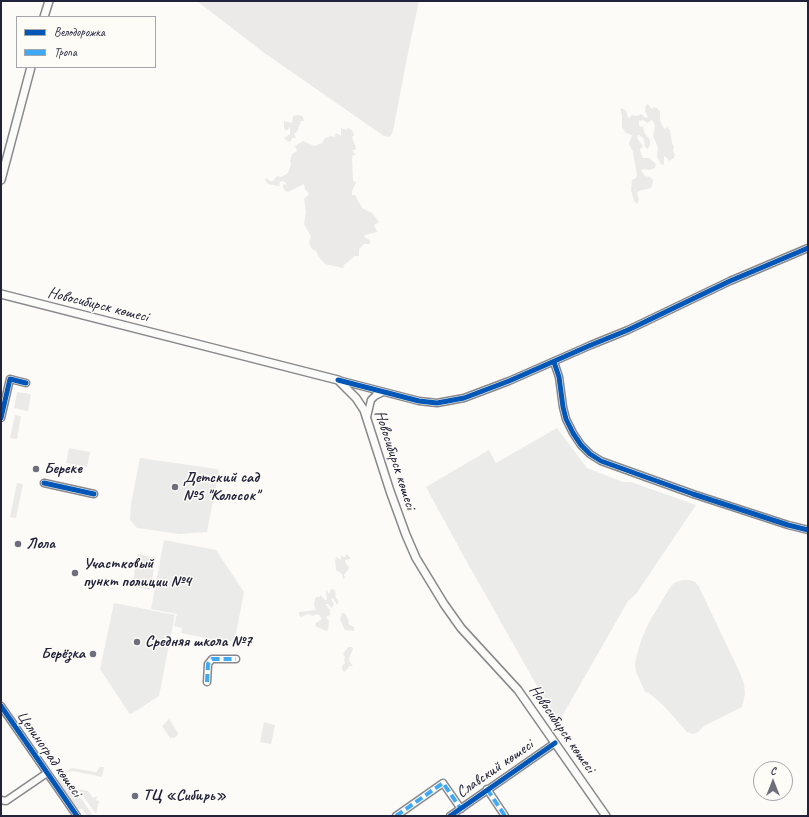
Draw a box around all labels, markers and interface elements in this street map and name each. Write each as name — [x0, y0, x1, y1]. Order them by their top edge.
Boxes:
legend — [16, 16, 156, 68]
text: Велодорожка — [54, 24, 105, 40]
text: Тропа — [54, 44, 77, 60]
street label: Новосибирск көшесі — [46, 283, 150, 327]
street label: Новосибирск көшесі — [370, 408, 420, 512]
place label: Береке — [44, 459, 82, 479]
marker: Береке — [31, 464, 41, 474]
place label: Детский сад №5 "Колосок" — [183, 468, 259, 506]
marker: Детский сад №5 "Колосок" — [170, 482, 180, 492]
place label: Лола — [26, 534, 55, 554]
marker: Лола — [13, 539, 23, 549]
place label: Участковый пункт полиции №4 — [83, 554, 191, 592]
marker: Участковый пункт полиции №4 — [70, 568, 80, 578]
place label: Средняя школа №7 — [145, 632, 252, 652]
marker: Средняя школа №7 — [132, 637, 142, 647]
place label: Берёзка — [41, 644, 85, 664]
marker: Берёзка — [88, 649, 98, 659]
street label: Новосибирск көшесі — [525, 681, 599, 777]
street label: Целиноград көшесі — [12, 707, 86, 801]
street label: Славский көшесі — [453, 736, 537, 802]
north arrow — [753, 761, 793, 801]
text: С — [770, 763, 776, 777]
place label: ТЦ «Сибирь» — [143, 786, 226, 806]
marker: ТЦ «Сибирь» — [130, 791, 140, 801]

